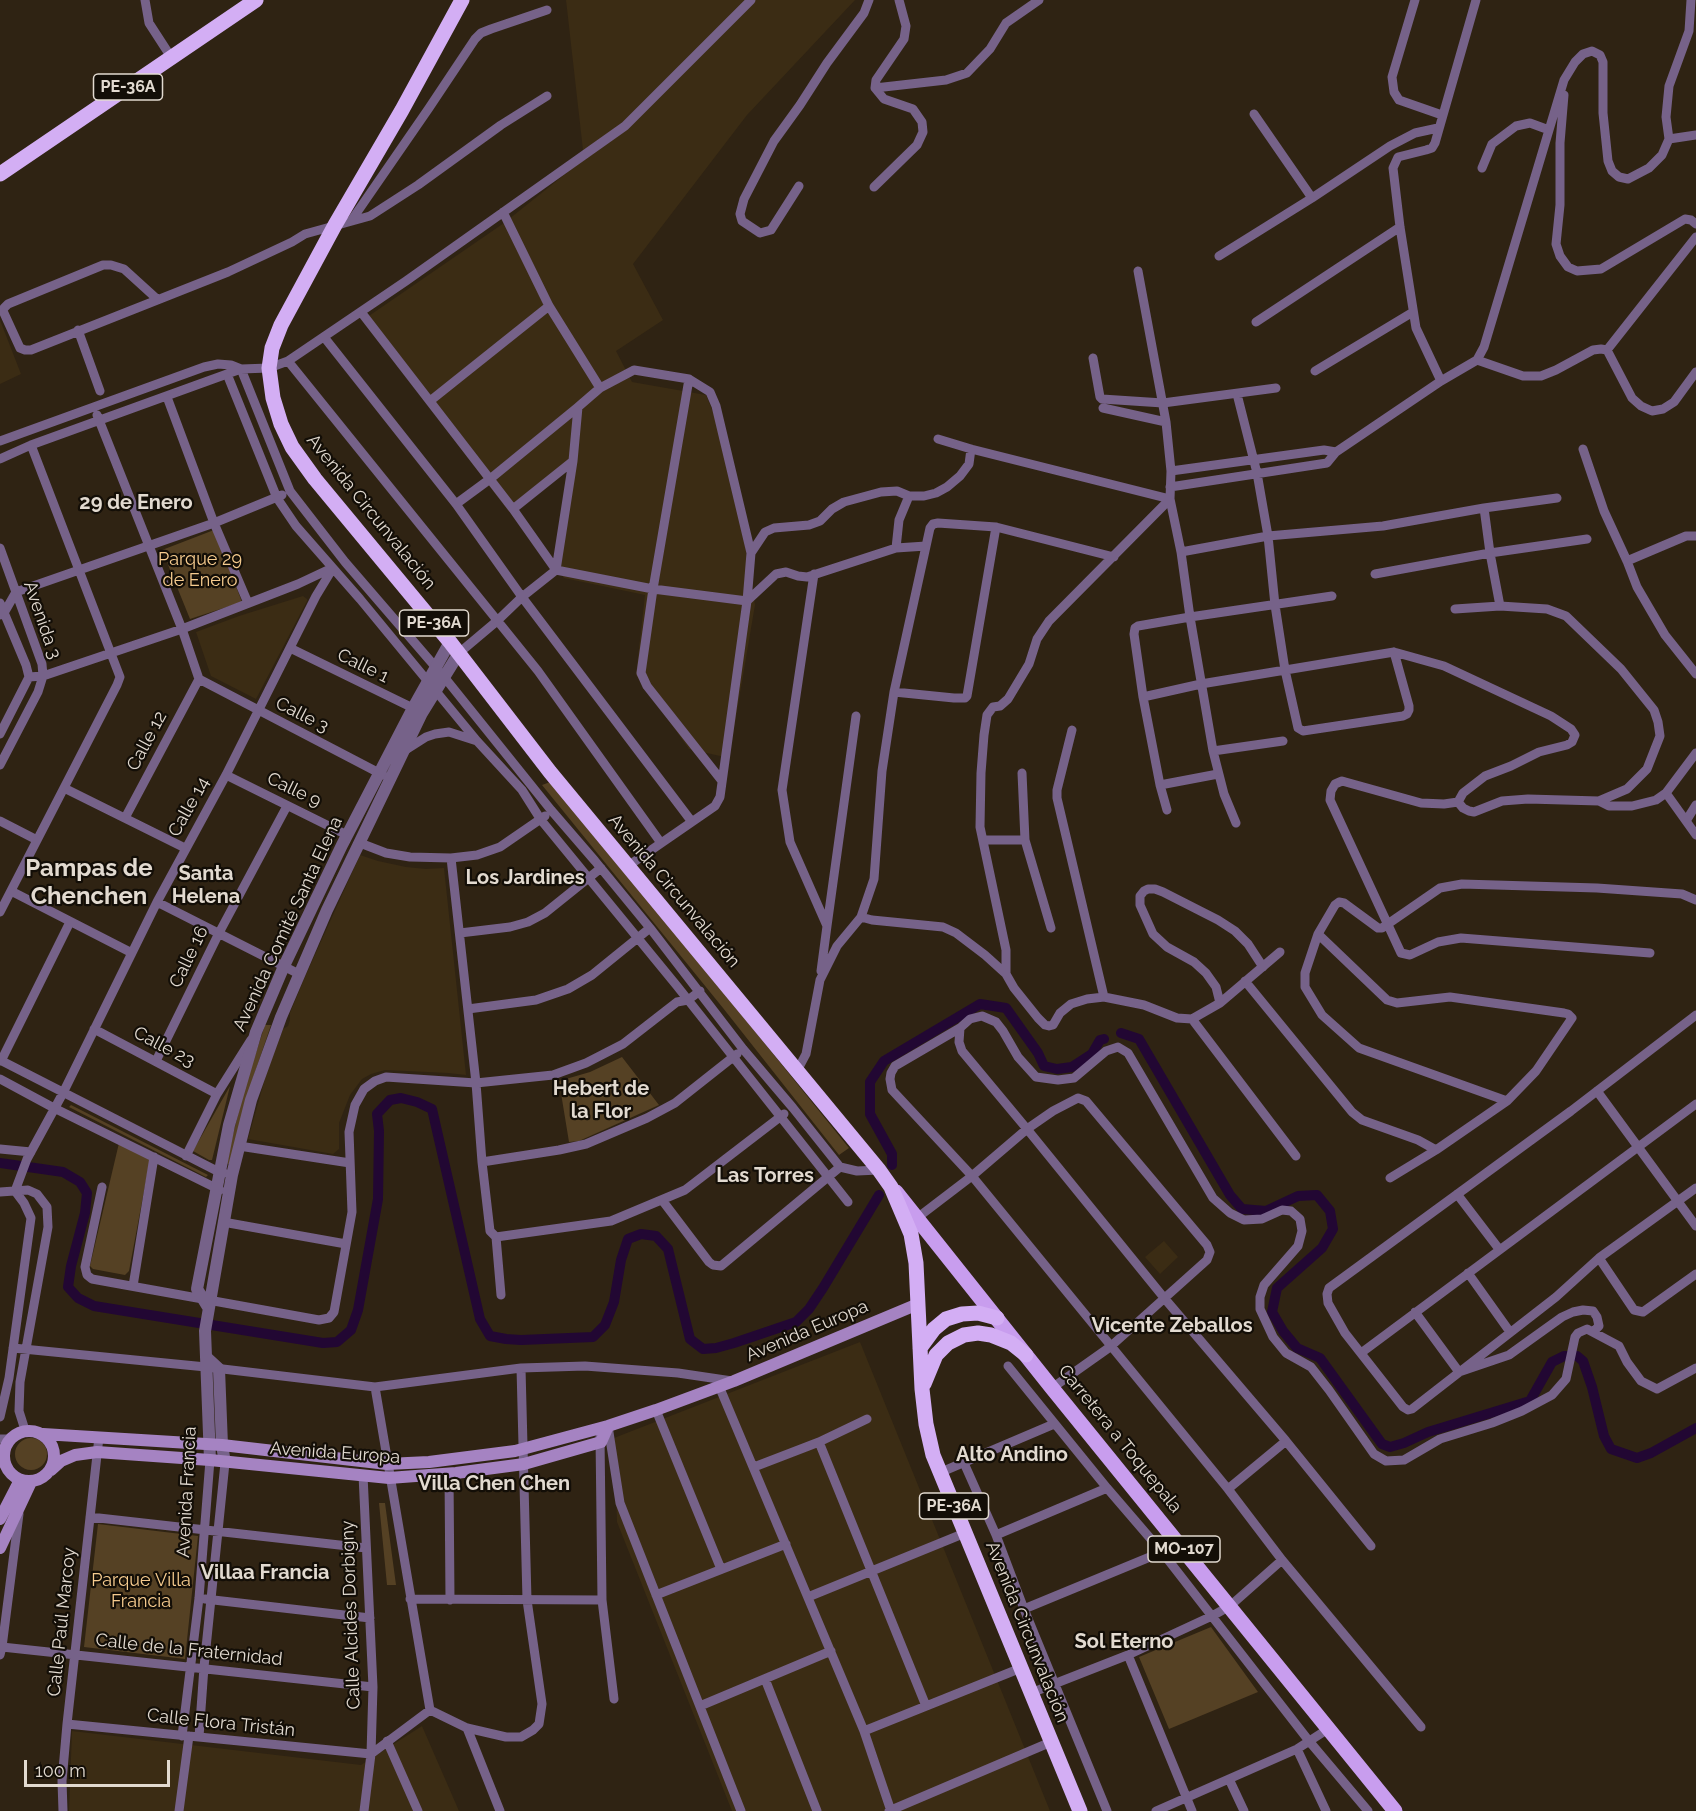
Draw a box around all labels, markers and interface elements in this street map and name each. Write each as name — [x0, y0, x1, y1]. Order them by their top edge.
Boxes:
road number: PE-36A — [94, 74, 162, 100]
street label: Avenida Circunvalación — [302, 430, 440, 594]
district label: 29 de Enero — [79, 491, 193, 515]
park label: Parque 29 de Enero — [158, 549, 242, 592]
street label: Avenida 3 — [19, 578, 65, 662]
road number: PE-36A — [400, 610, 468, 636]
street label: Calle 1 — [334, 644, 392, 688]
street label: Calle 3 — [272, 693, 332, 737]
street label: Calle 12 — [122, 708, 172, 774]
street label: Calle 9 — [263, 768, 325, 812]
street label: Calle 14 — [164, 773, 214, 841]
street label: Avenida Circunvalación — [604, 810, 744, 972]
street label: Avenida Comité Santa Elena — [229, 813, 347, 1035]
district label: Pampas de Chenchen — [25, 855, 153, 911]
district label: Santa Helena — [172, 862, 240, 909]
district label: Los Jardines — [465, 866, 585, 890]
street label: Calle 16 — [165, 923, 213, 991]
street label: Calle 23 — [130, 1022, 198, 1072]
district label: Hebert de la Flor — [553, 1077, 649, 1124]
district label: Las Torres — [716, 1164, 814, 1188]
street label: Avenida Europa — [743, 1296, 871, 1366]
district label: Vicente Zeballos — [1091, 1314, 1253, 1338]
street label: Carretera a Toquepala — [1054, 1361, 1186, 1517]
street label: Avenida Francia — [173, 1426, 201, 1558]
street label: Avenida Europa — [269, 1438, 401, 1468]
district label: Alto Andino — [956, 1443, 1068, 1467]
district label: Villa Chen Chen — [418, 1472, 570, 1496]
road number: PE-36A — [920, 1493, 988, 1519]
street label: Calle Alcides Dorbigny — [337, 1520, 365, 1710]
road number: MO-107 — [1148, 1536, 1220, 1562]
street label: Avenida Circunvalación — [981, 1538, 1073, 1726]
street label: Calle Paúl Marcoy — [43, 1546, 81, 1698]
district label: Villaa Francia — [200, 1561, 330, 1585]
park label: Parque Villa Francia — [91, 1570, 191, 1612]
street label: Calle de la Fraternidad — [94, 1629, 284, 1671]
district label: Sol Eterno — [1075, 1630, 1173, 1654]
street label: Calle Flora Tristán — [146, 1704, 296, 1742]
scale bar — [27, 1748, 172, 1786]
text: 100 m — [35, 1760, 86, 1781]

